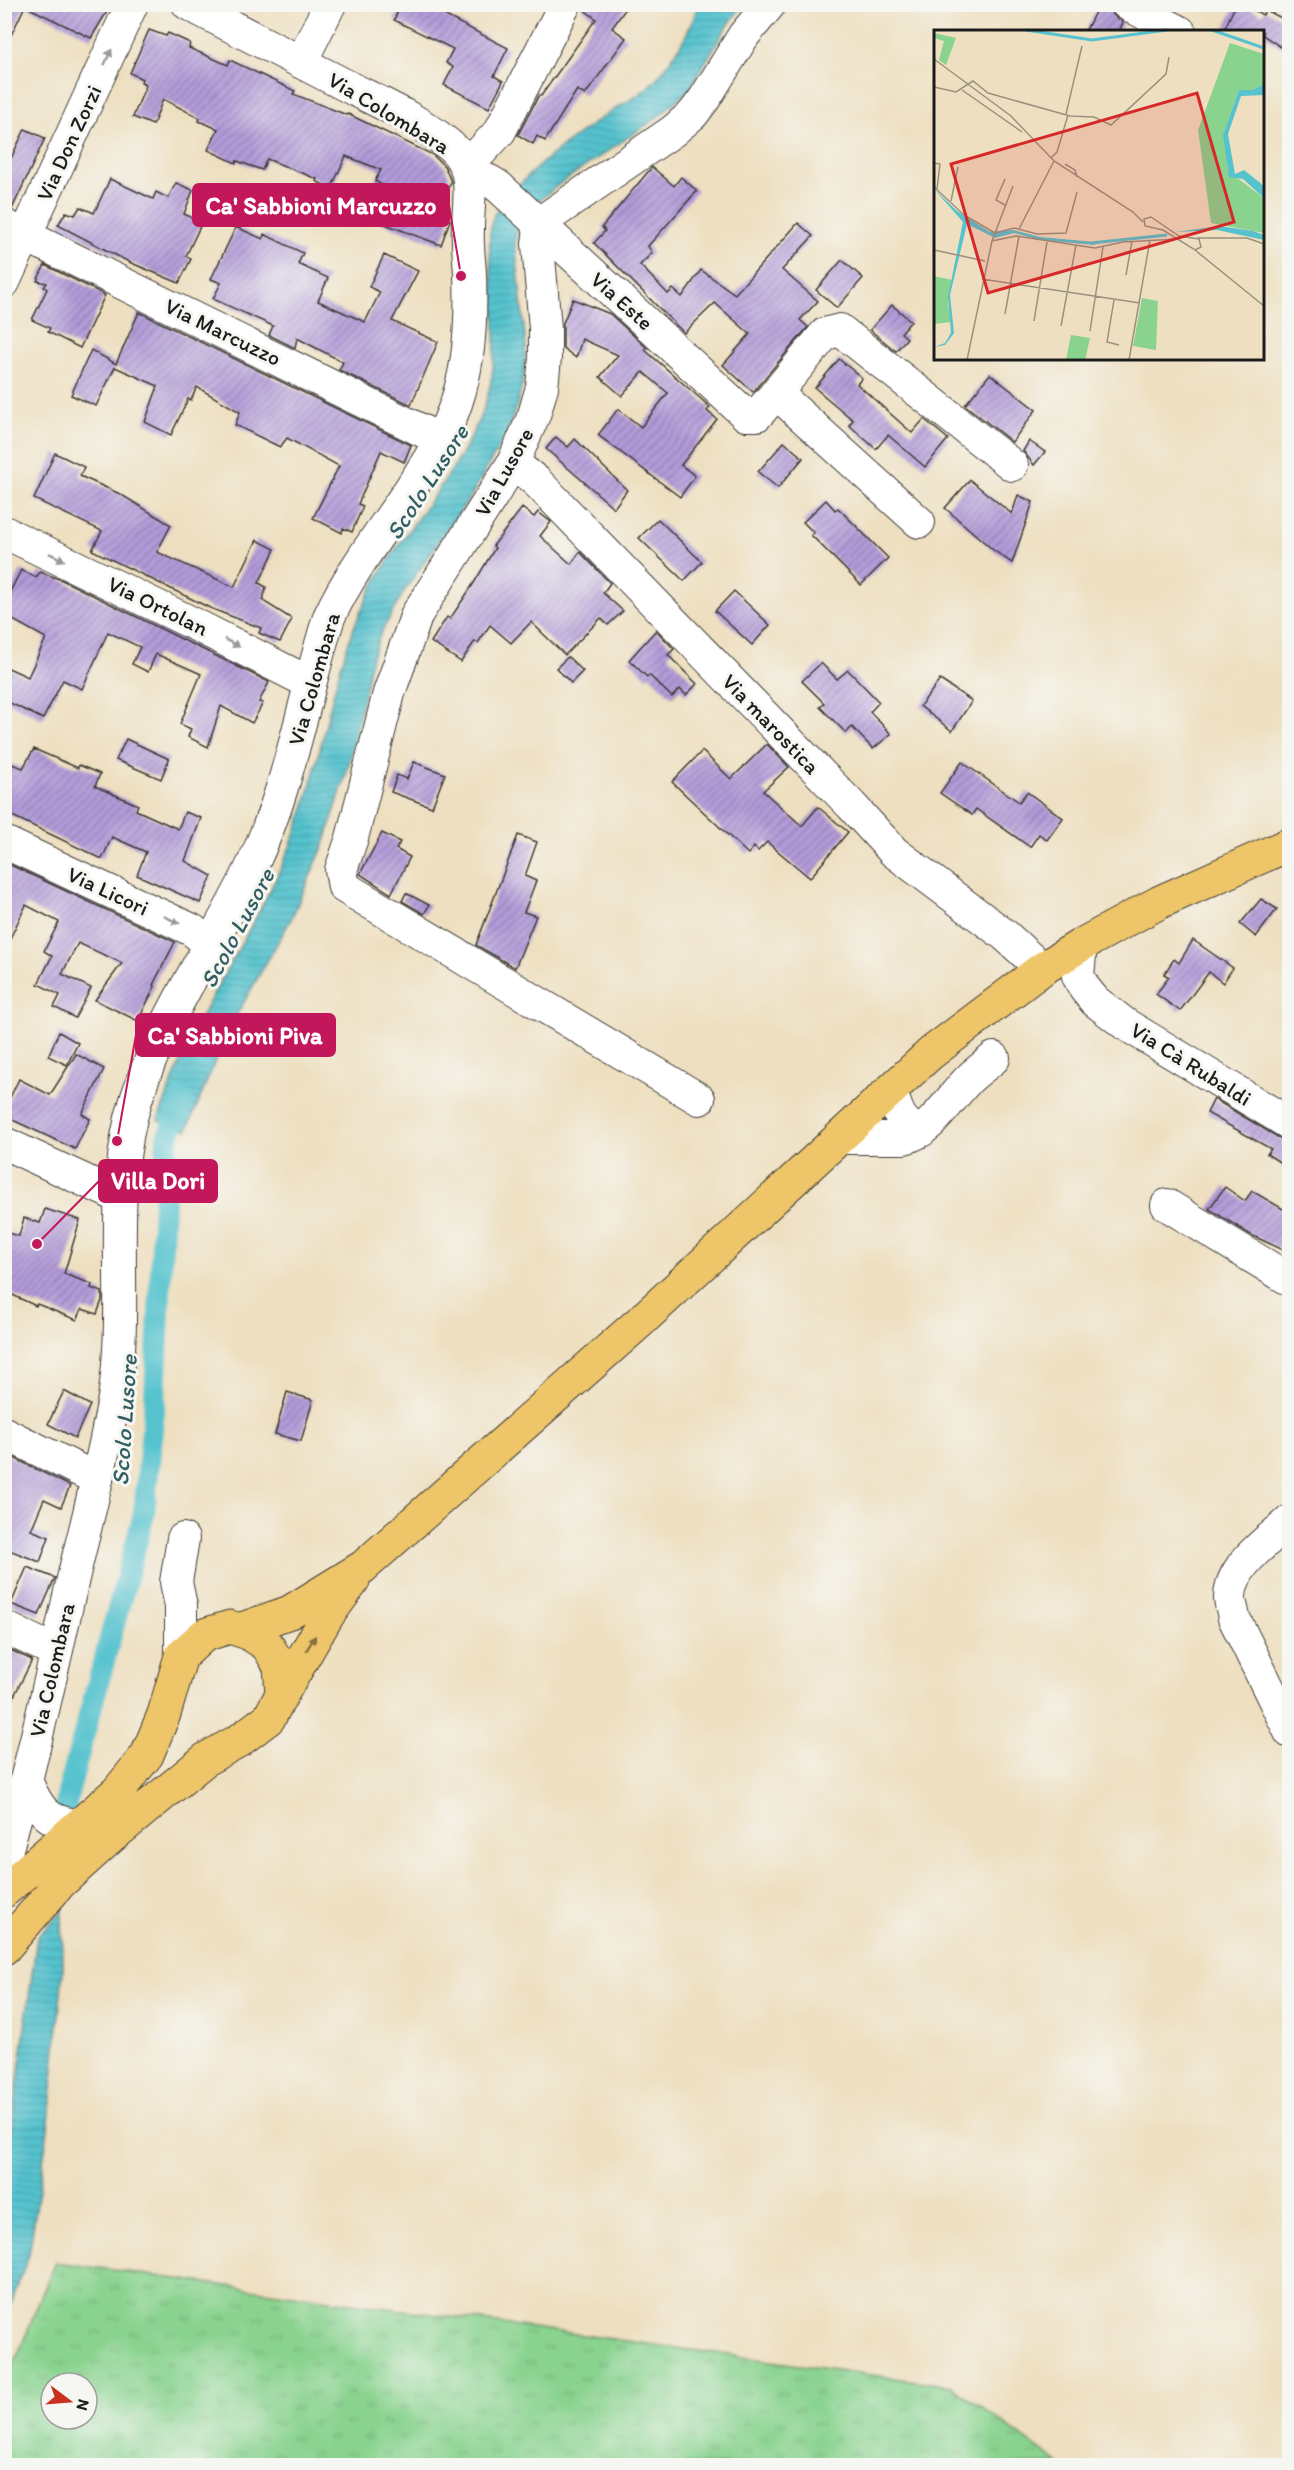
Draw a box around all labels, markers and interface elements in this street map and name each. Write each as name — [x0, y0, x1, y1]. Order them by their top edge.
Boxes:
inset map — [934, 30, 1264, 360]
one-way arrow — [104, 49, 113, 66]
street label: Via Colombara — [323, 66, 455, 160]
street label: Via Don Zorzi — [30, 81, 108, 205]
callout: Ca' Sabbioni Marcuzzo — [193, 184, 449, 226]
text: Ca' Sabbioni Marcuzzo — [205, 191, 437, 220]
street label: Via Este — [585, 266, 659, 336]
street label: Via Marcuzzo — [160, 292, 286, 372]
water label: Scolo Lusore — [379, 418, 476, 545]
street label: Via Lusore — [469, 423, 539, 521]
one-way arrow — [49, 553, 66, 562]
street label: Via Ortolan — [103, 570, 213, 642]
street label: Via Colombara — [282, 609, 346, 749]
one-way arrow — [224, 638, 241, 648]
street label: Via marostica — [716, 668, 826, 780]
street label: Via Licori — [63, 860, 153, 922]
water label: Scolo Lusore — [193, 862, 281, 993]
one-way arrow — [163, 916, 180, 925]
callout: Ca' Sabbioni Piva — [136, 1014, 335, 1056]
street label: Via Cà Rubaldi — [1126, 1016, 1256, 1112]
text: Ca' Sabbioni Piva — [148, 1021, 323, 1050]
callout: Villa Dori — [99, 1160, 217, 1202]
text: Villa Dori — [111, 1166, 205, 1195]
water label: Scolo Lusore — [105, 1352, 143, 1486]
street label: Via Colombara — [23, 1599, 81, 1740]
one-way arrow — [305, 1635, 316, 1651]
north arrow — [39, 2371, 99, 2431]
text: N — [72, 2397, 94, 2413]

